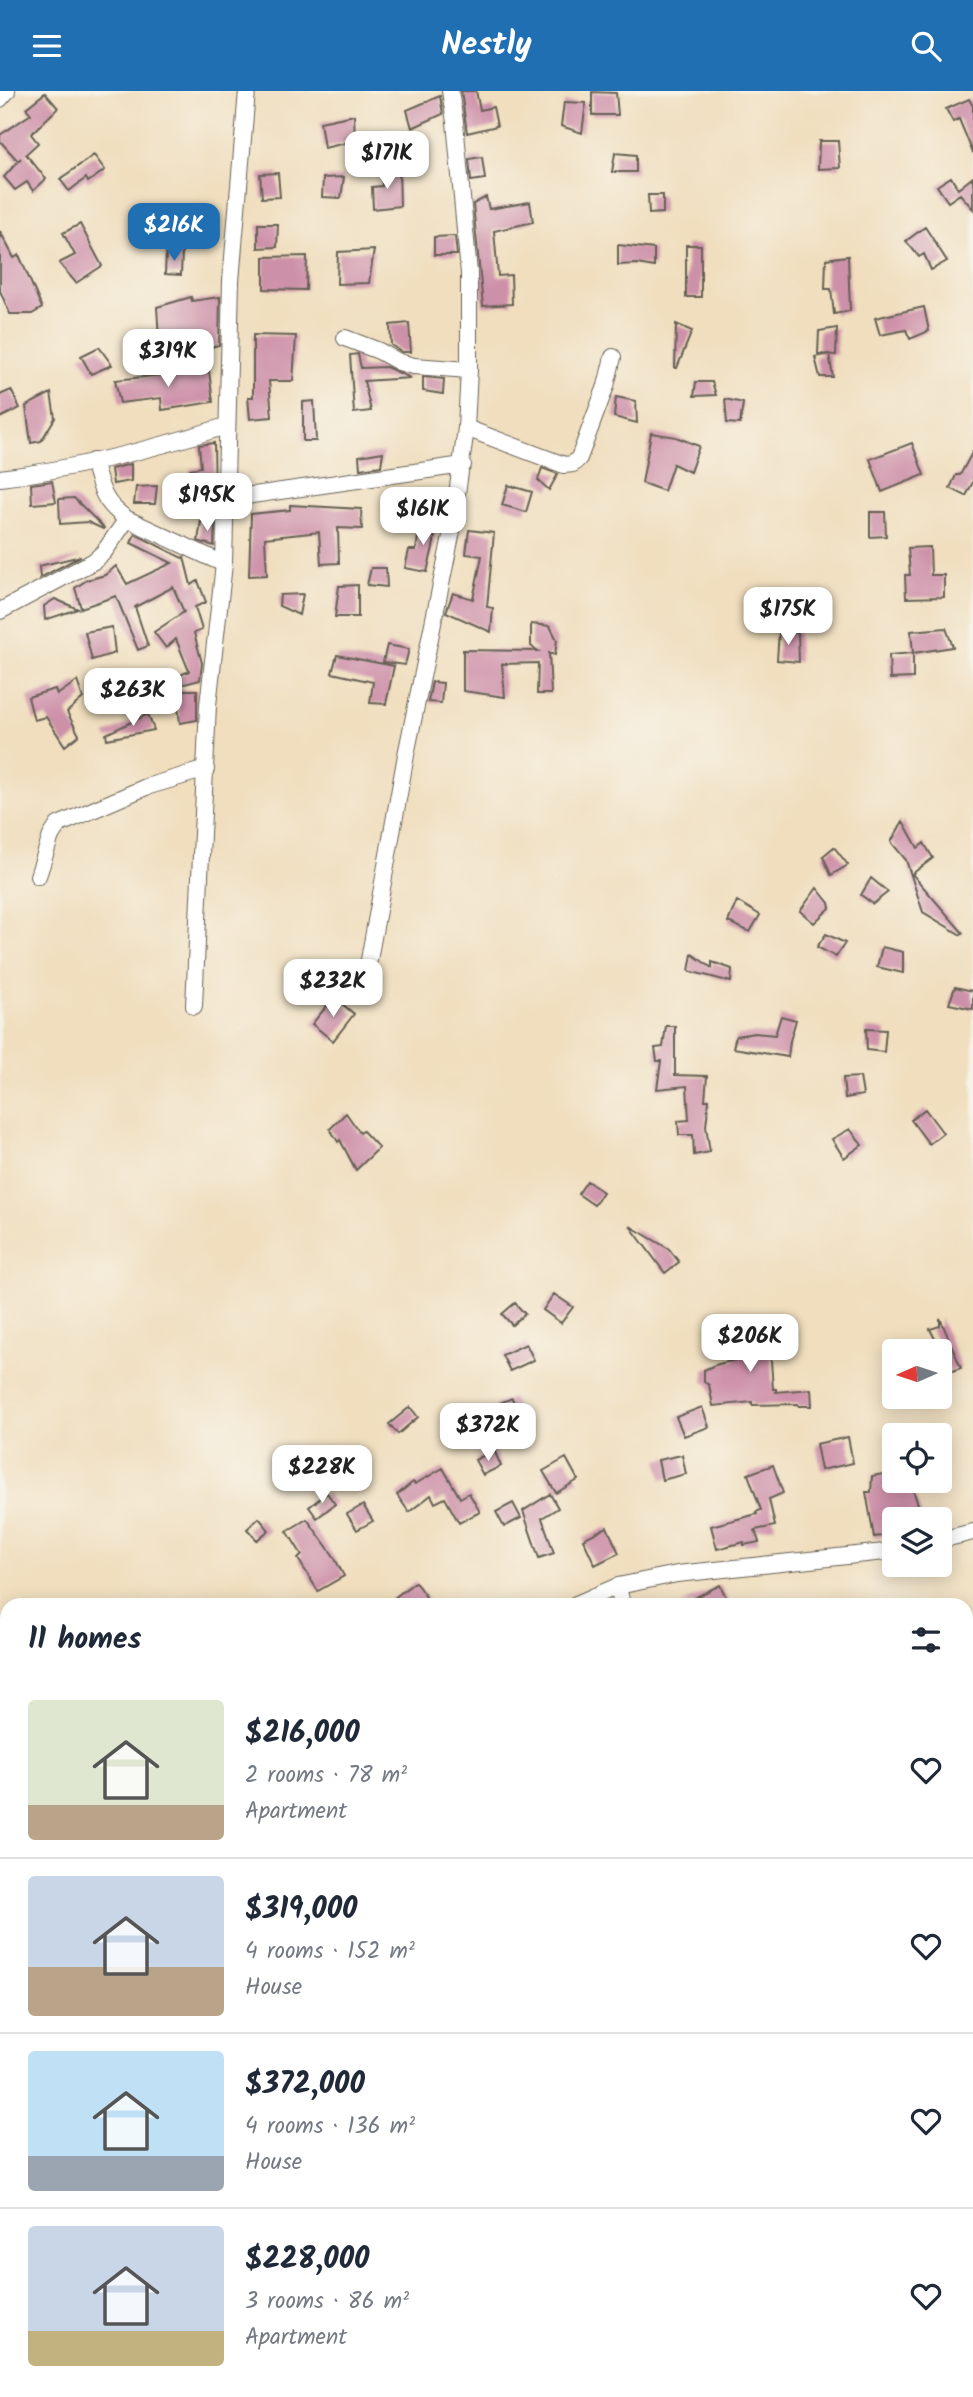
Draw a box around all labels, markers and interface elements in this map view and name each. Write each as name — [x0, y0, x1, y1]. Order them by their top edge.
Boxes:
text: Nestly — [441, 20, 532, 71]
icon: menu — [28, 27, 66, 65]
icon: search — [907, 27, 945, 65]
pin: $171K — [338, 132, 436, 191]
text: $171K — [361, 136, 413, 172]
pin: $216K — [125, 204, 223, 263]
text: $216K — [144, 208, 204, 244]
pin: $319K — [119, 329, 217, 389]
text: $319K — [139, 334, 197, 370]
pin: $195K — [158, 473, 256, 533]
text: $195K — [178, 478, 236, 514]
pin: $161K — [374, 487, 472, 547]
text: $161K — [396, 492, 450, 528]
pin: $175K — [739, 587, 837, 647]
text: $175K — [760, 592, 816, 628]
pin: $263K — [84, 669, 182, 728]
text: $263K — [100, 673, 166, 709]
pin: $232K — [284, 960, 382, 1019]
text: $232K — [300, 964, 366, 1000]
pin: $206K — [701, 1315, 799, 1374]
text: $206K — [717, 1319, 783, 1355]
north arrow — [882, 1339, 952, 1409]
map controls — [882, 1339, 952, 1577]
pin: $372K — [439, 1403, 537, 1463]
text: $372K — [456, 1408, 520, 1444]
button: locate — [882, 1423, 952, 1493]
pin: $228K — [273, 1445, 371, 1505]
text: $228K — [288, 1450, 356, 1486]
button: layers — [882, 1507, 952, 1577]
text: 11 homes — [28, 1616, 141, 1664]
icon: filters — [907, 1621, 945, 1659]
text: $216,000 — [245, 1710, 360, 1758]
icon: home — [84, 1728, 168, 1812]
icon: heart — [907, 1751, 945, 1789]
text: 2 rooms · 78 m² — [245, 1758, 407, 1794]
text: Apartment — [245, 1794, 347, 1830]
text: $319,000 — [245, 1886, 357, 1934]
icon: home — [84, 1904, 168, 1988]
icon: heart — [907, 1927, 945, 1965]
text: 4 rooms · 152 m² — [245, 1934, 415, 1970]
text: House — [245, 1970, 302, 2006]
text: $372,000 — [245, 2061, 365, 2109]
icon: home — [84, 2079, 168, 2163]
icon: heart — [907, 2102, 945, 2140]
text: 4 rooms · 136 m² — [245, 2109, 415, 2145]
text: House — [245, 2145, 302, 2181]
text: $228,000 — [245, 2236, 369, 2284]
icon: home — [84, 2254, 168, 2338]
icon: heart — [907, 2277, 945, 2315]
text: 3 rooms · 86 m² — [245, 2284, 409, 2320]
text: Apartment — [245, 2320, 347, 2356]

